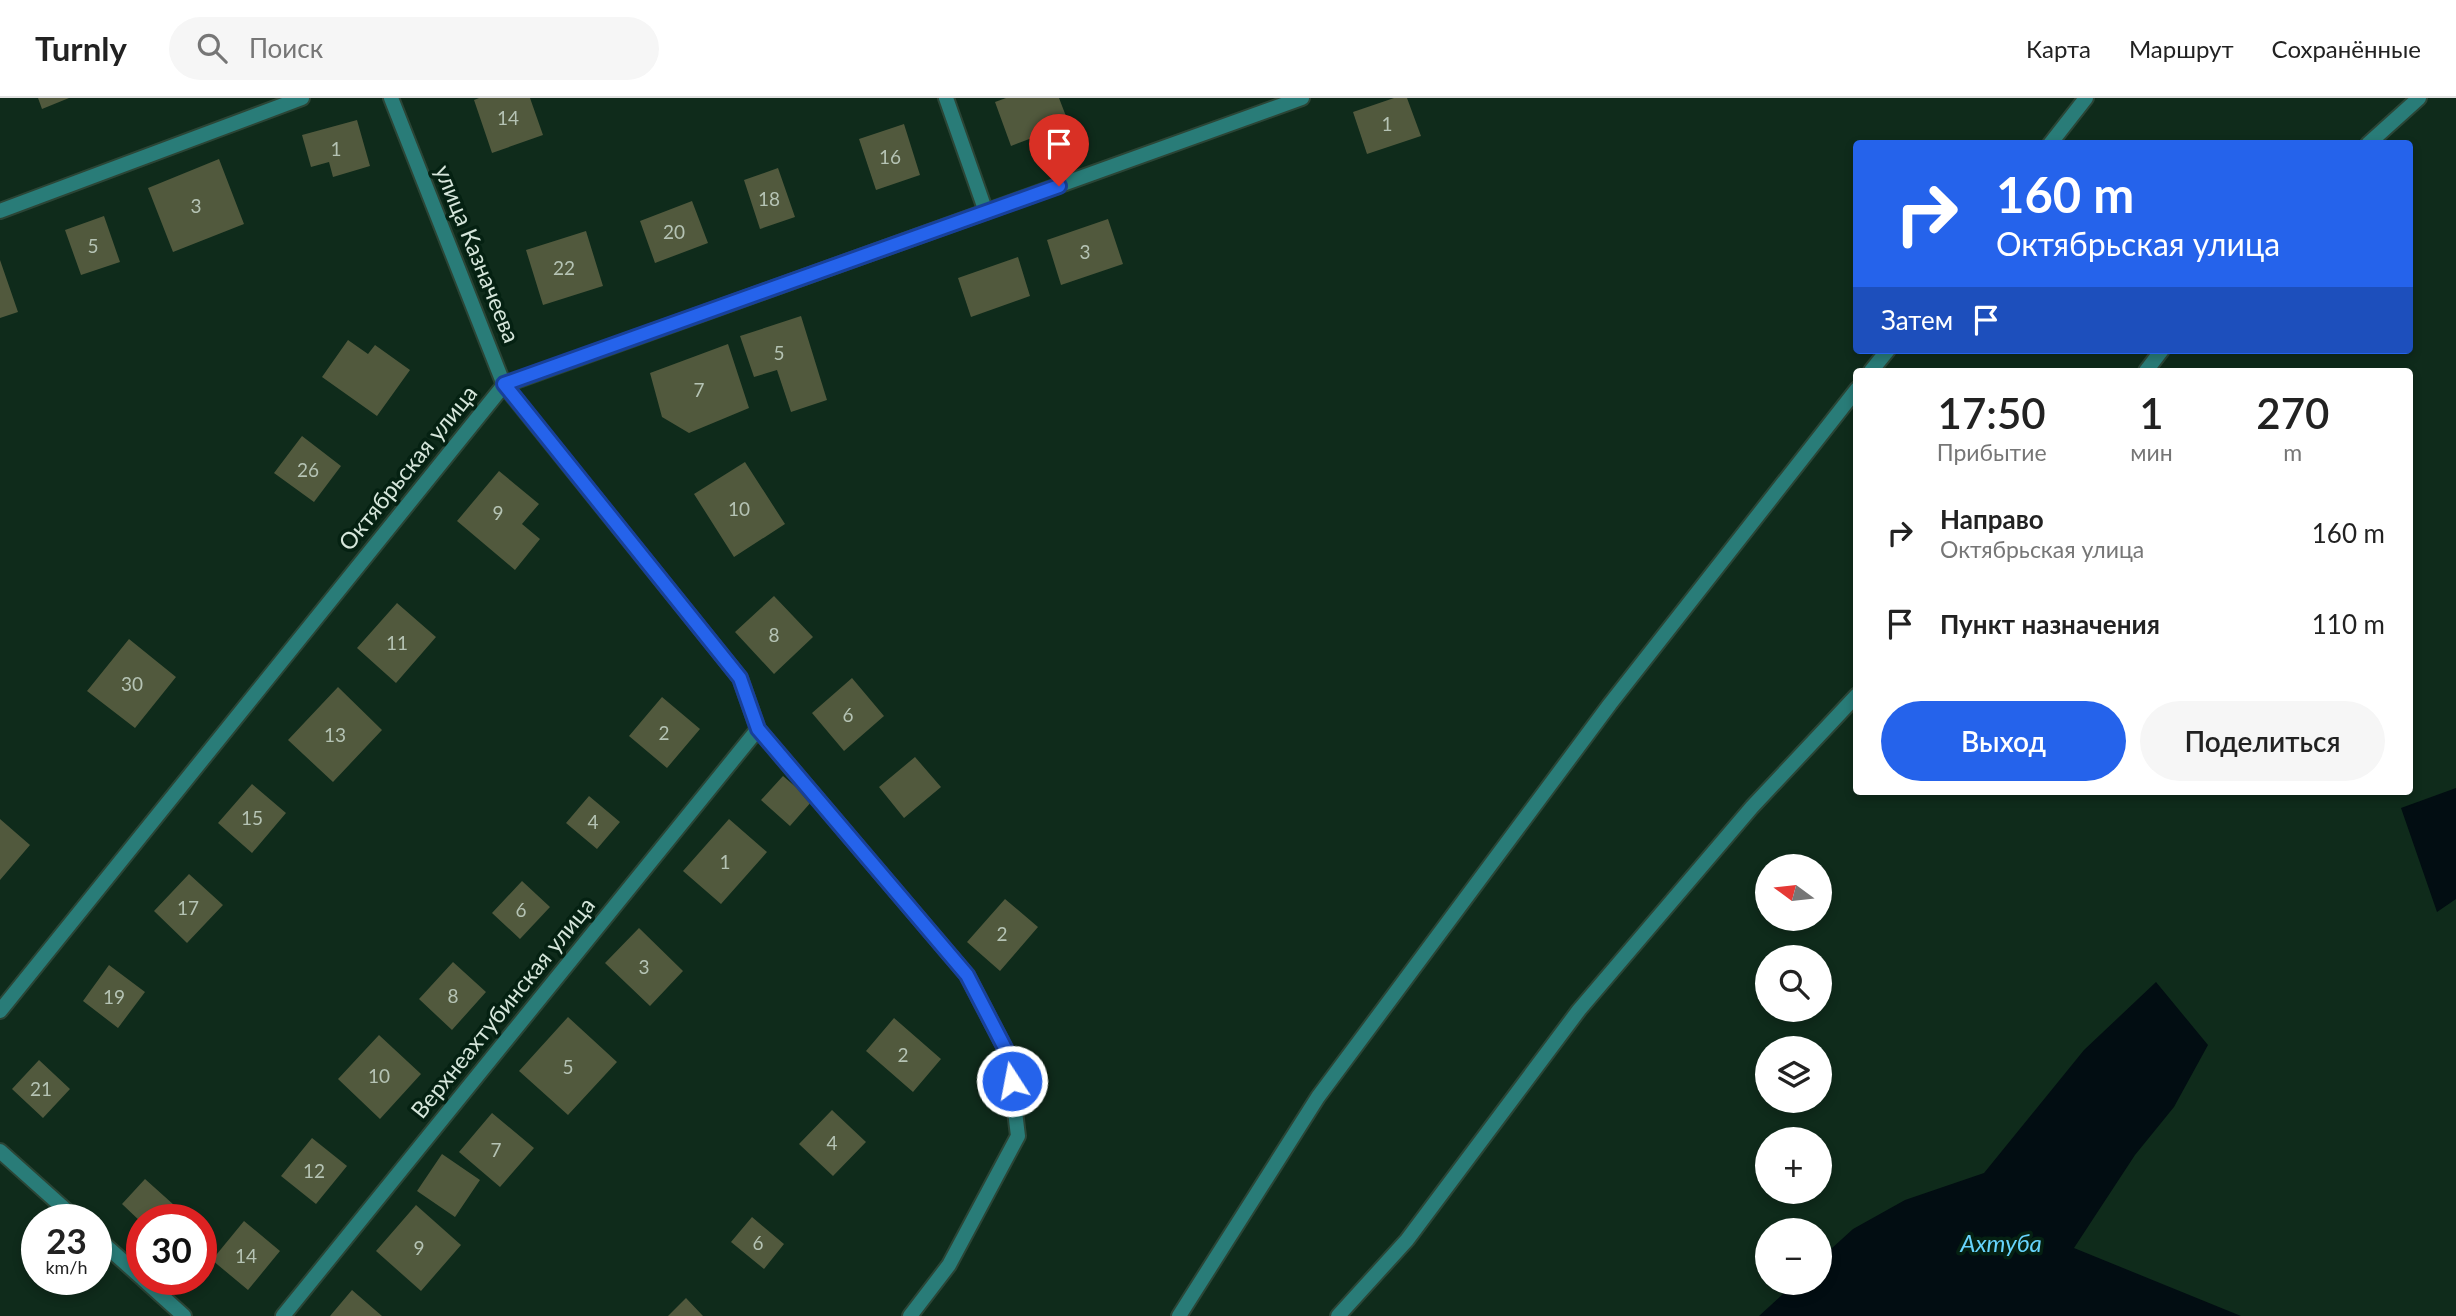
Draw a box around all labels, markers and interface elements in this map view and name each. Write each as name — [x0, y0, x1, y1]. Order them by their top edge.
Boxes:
search box — [169, 17, 659, 80]
text: Turnly — [35, 28, 127, 68]
icon: search — [193, 29, 231, 67]
text: Поиск — [249, 32, 323, 64]
text: Карта — [2026, 34, 2091, 63]
text: Маршрут — [2129, 34, 2234, 63]
text: Сохранённые — [2272, 34, 2421, 63]
house number: 14 — [497, 106, 519, 129]
house number: 1 — [1381, 112, 1393, 135]
pin — [1029, 114, 1089, 186]
icon: arrive — [1040, 125, 1078, 163]
house number: 1 — [330, 137, 342, 160]
house number: 16 — [879, 145, 901, 168]
street label: улица Казначеева — [430, 161, 526, 347]
text: 160 m — [1996, 165, 2134, 223]
icon: right — [1881, 168, 1972, 259]
house number: 18 — [758, 187, 780, 210]
house number: 3 — [190, 194, 202, 217]
house number: 20 — [663, 220, 685, 243]
text: Октябрьская улица — [1996, 224, 2280, 263]
house number: 5 — [87, 234, 99, 257]
house number: 3 — [1079, 240, 1091, 263]
house number: 22 — [553, 256, 575, 279]
icon: arrive — [1967, 301, 2005, 339]
text: Затем — [1881, 304, 1953, 336]
house number: 5 — [773, 341, 785, 364]
house number: 7 — [693, 378, 705, 401]
street label: Октябрьская улица — [332, 379, 482, 556]
text: 17:50 — [1938, 388, 2046, 438]
text: 1 — [2139, 388, 2164, 438]
text: 270 — [2256, 388, 2329, 438]
text: Прибытие — [1937, 438, 2047, 466]
text: мин — [2130, 438, 2173, 466]
text: m — [2283, 438, 2302, 466]
house number: 26 — [297, 458, 319, 481]
house number: 10 — [728, 497, 750, 520]
house number: 9 — [492, 501, 504, 524]
text: Направо — [1940, 503, 2044, 535]
icon: right — [1881, 514, 1919, 552]
text: 160 m — [2312, 517, 2385, 549]
text: Октябрьская улица — [1940, 535, 2144, 563]
icon: arrive — [1881, 605, 1919, 643]
text: Пункт назначения — [1940, 608, 2160, 640]
text: 110 m — [2312, 608, 2385, 640]
house number: 8 — [768, 623, 780, 646]
house number: 11 — [386, 631, 408, 654]
house number: 30 — [121, 672, 143, 695]
button: Выход — [1881, 701, 2126, 781]
button: Поделиться — [2140, 701, 2385, 781]
house number: 6 — [842, 703, 854, 726]
house number: 2 — [658, 721, 670, 744]
house number: 13 — [324, 723, 346, 746]
house number: 15 — [241, 806, 263, 829]
house number: 4 — [587, 810, 599, 833]
house number: 1 — [719, 850, 731, 873]
north arrow — [1755, 854, 1832, 931]
map controls — [1755, 854, 1832, 1295]
street label: Верхнеахтубинская улица — [404, 891, 600, 1124]
house number: 17 — [177, 896, 199, 919]
house number: 6 — [515, 898, 527, 921]
house number: 2 — [996, 922, 1008, 945]
button: search — [1755, 945, 1832, 1022]
house number: 3 — [638, 955, 650, 978]
house number: 8 — [447, 984, 459, 1007]
house number: 19 — [103, 985, 125, 1008]
button: layers — [1755, 1036, 1832, 1113]
house number: 2 — [897, 1043, 909, 1066]
position arrow — [975, 1044, 1049, 1118]
house number: 5 — [562, 1055, 574, 1078]
house number: 10 — [368, 1064, 390, 1087]
house number: 21 — [30, 1077, 52, 1100]
button: + — [1755, 1127, 1832, 1204]
house number: 4 — [826, 1131, 838, 1154]
house number: 7 — [490, 1138, 502, 1161]
house number: 12 — [303, 1159, 325, 1182]
speed limit sign: 30 — [126, 1204, 217, 1295]
button: − — [1755, 1218, 1832, 1295]
text: 23 — [46, 1219, 87, 1261]
water label: Ахтуба — [1959, 1228, 2042, 1257]
house number: 6 — [752, 1231, 764, 1254]
house number: 9 — [413, 1236, 425, 1259]
house number: 14 — [235, 1244, 257, 1267]
text: km/h — [45, 1256, 88, 1278]

